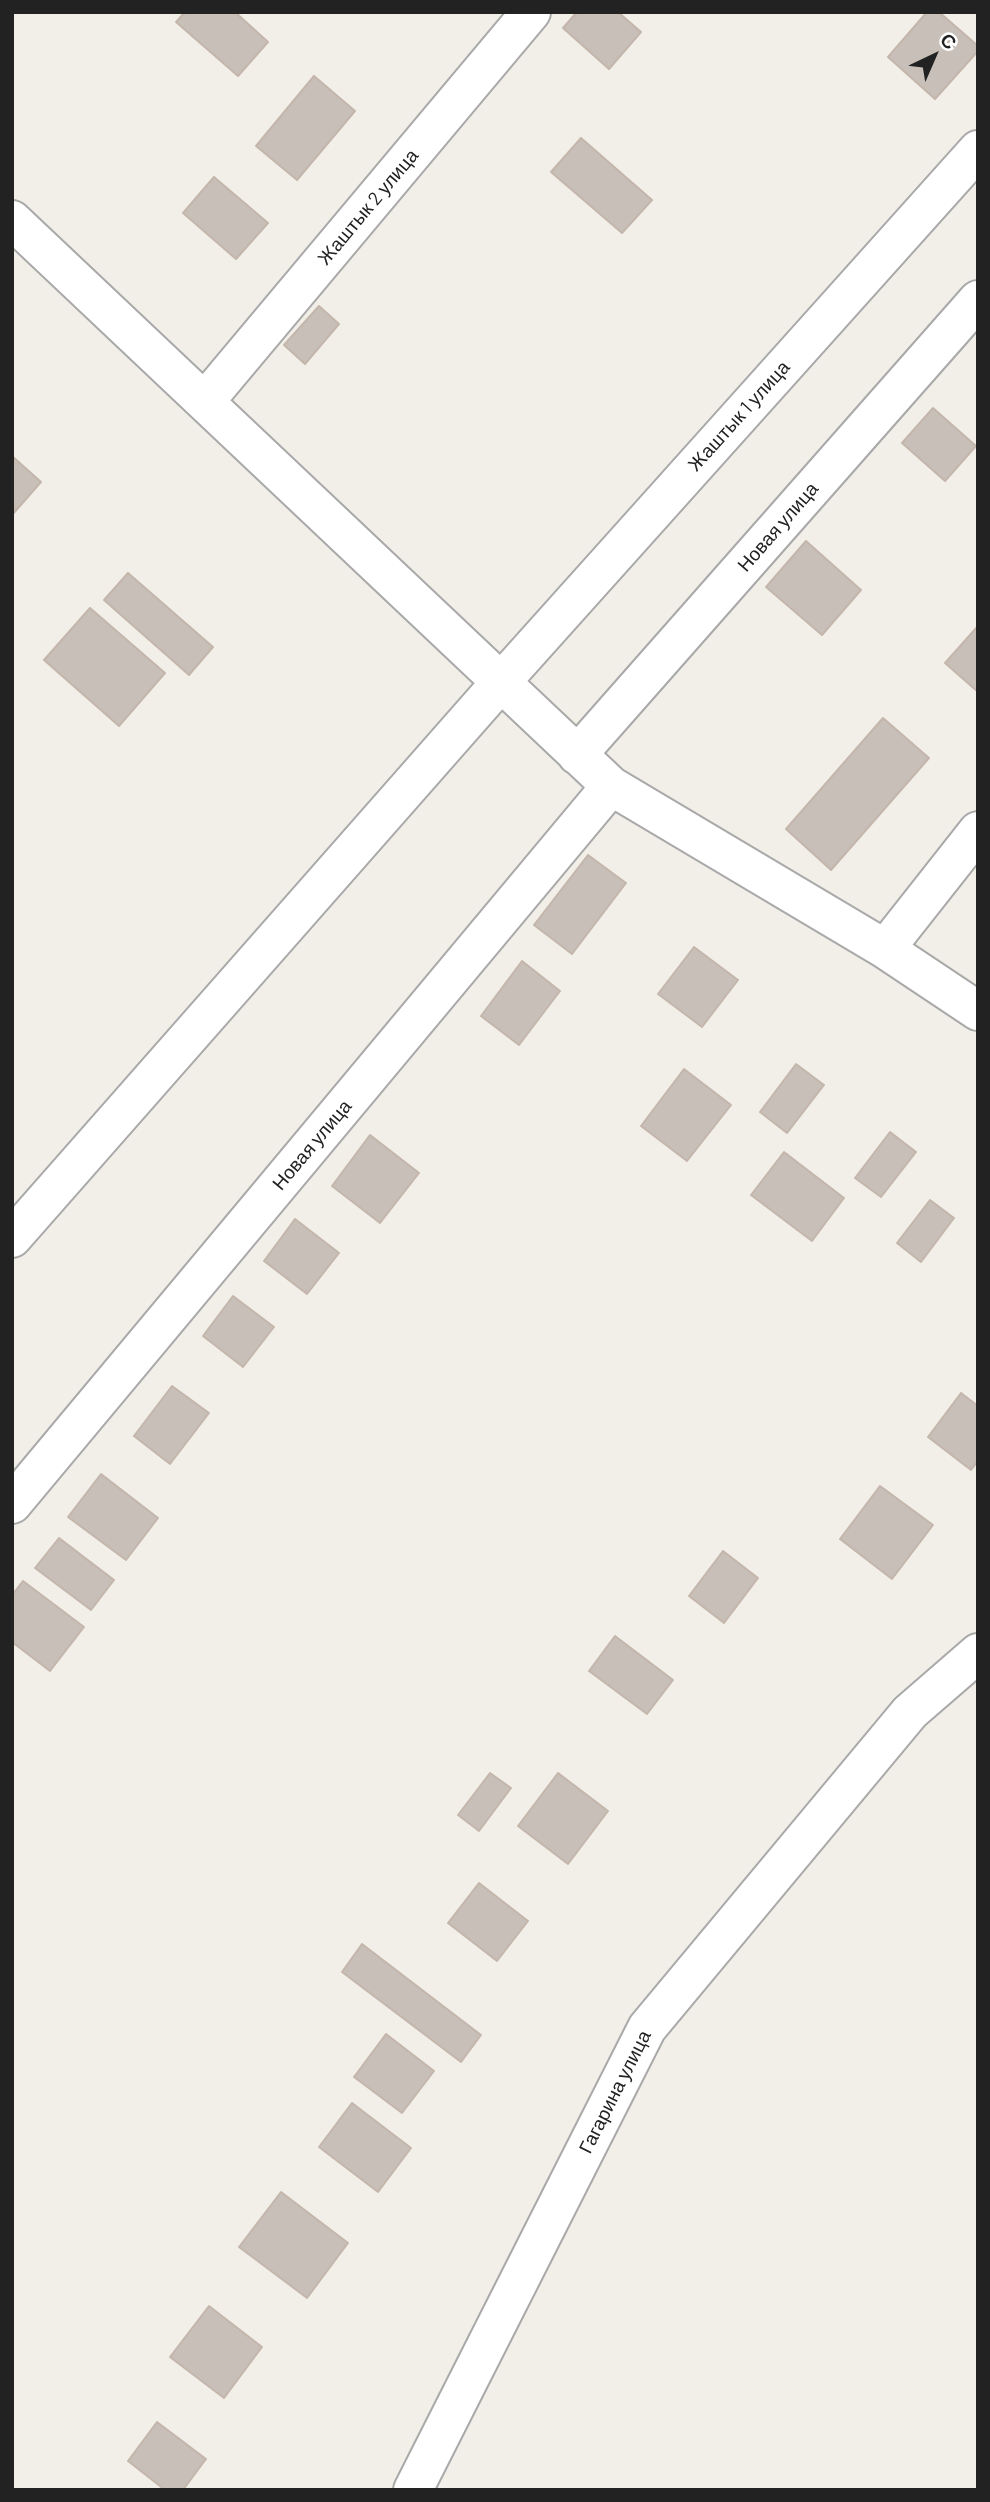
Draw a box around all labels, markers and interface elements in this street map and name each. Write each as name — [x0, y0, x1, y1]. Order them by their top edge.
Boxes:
north arrow — [899, 21, 969, 91]
text: С — [936, 27, 962, 54]
street label: Жаштык 2 улица — [313, 144, 423, 270]
street label: Жаштык 1 улица — [683, 356, 795, 476]
street label: Новая улица — [733, 478, 823, 576]
street label: Новая улица — [268, 1095, 356, 1195]
street label: Гагарина улица — [574, 2027, 656, 2157]

